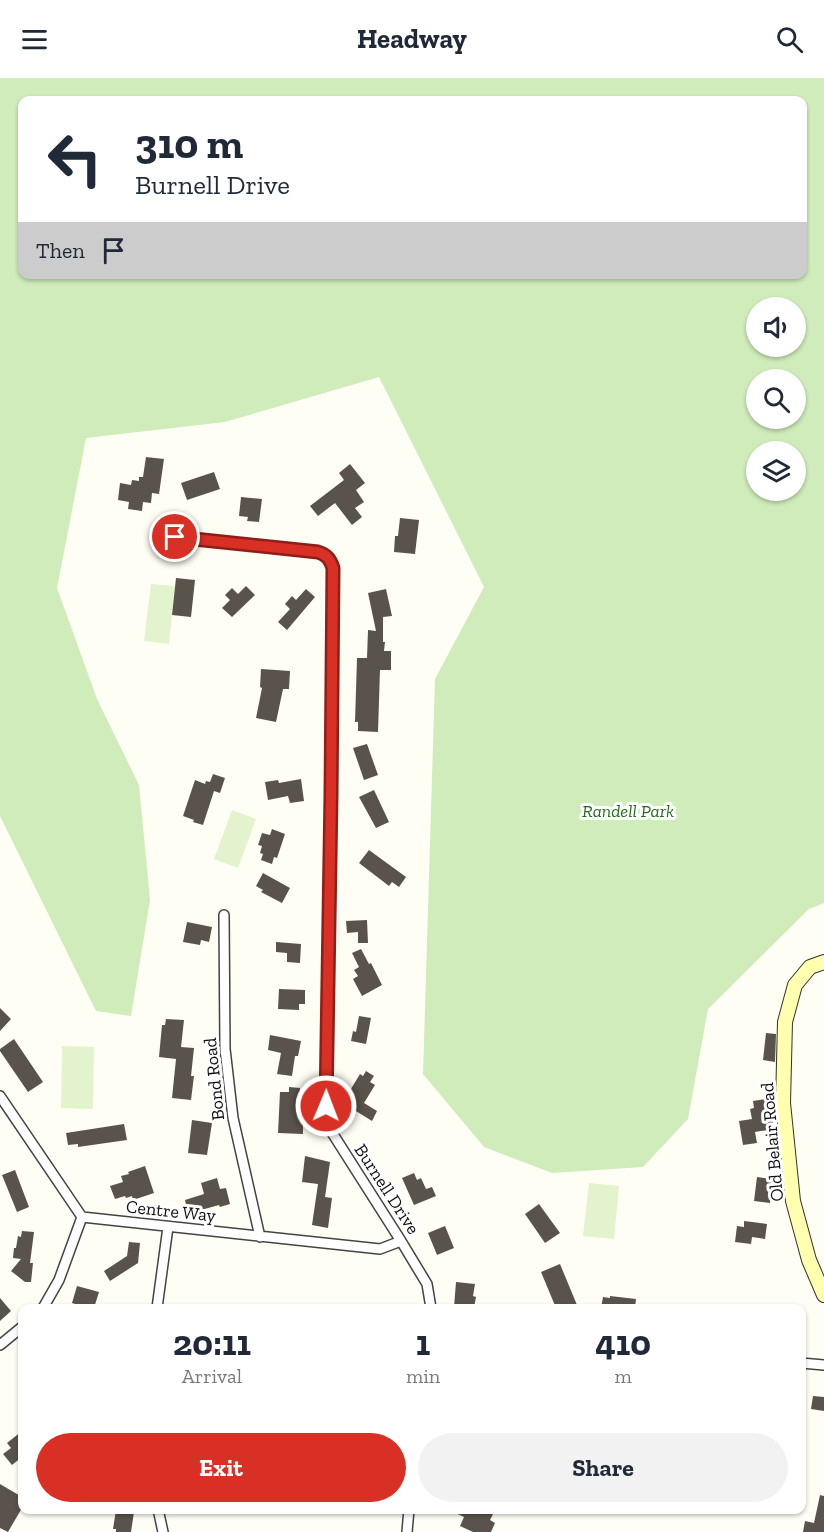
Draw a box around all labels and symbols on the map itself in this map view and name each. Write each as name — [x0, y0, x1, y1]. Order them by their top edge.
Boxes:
pin — [149, 511, 200, 562]
park label: Randell Park — [582, 800, 674, 822]
street label: Bond Road — [199, 1036, 229, 1121]
position arrow — [294, 1074, 358, 1138]
street label: Old Belair Road — [756, 1081, 788, 1203]
street label: Burnell Drive — [350, 1140, 424, 1238]
street label: Centre Way — [125, 1195, 218, 1227]

